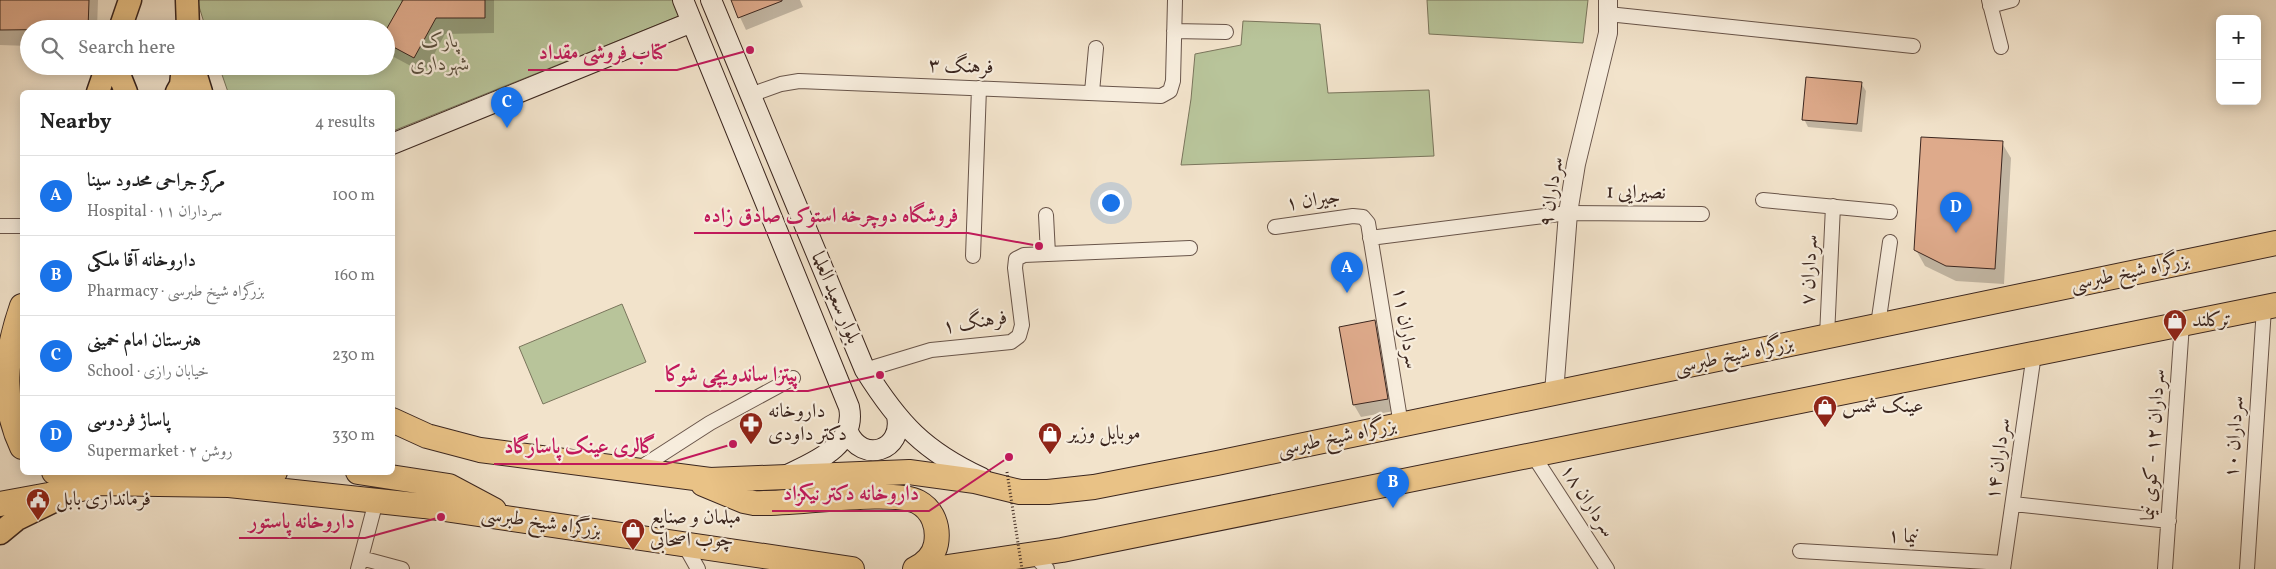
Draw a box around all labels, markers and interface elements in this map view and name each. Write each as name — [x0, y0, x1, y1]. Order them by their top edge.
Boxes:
map controls — [2216, 15, 2261, 105]
button: + — [2216, 15, 2261, 60]
search box — [20, 20, 395, 75]
park label: پارک شهرداری — [410, 28, 470, 79]
icon: search — [38, 34, 66, 62]
callout: کتاب فروشی مقداد — [528, 34, 677, 70]
text: Search here — [78, 35, 175, 61]
text: کتاب فروشی مقداد — [539, 39, 667, 68]
street label: فرهنگ ۳ — [928, 51, 994, 82]
button: − — [2216, 60, 2261, 105]
pin: C — [491, 87, 523, 128]
text: Nearby — [40, 108, 111, 137]
text: 4 results — [315, 112, 375, 134]
street label: سرداران ۹ — [1533, 155, 1571, 229]
text: مرکز جراحی محدود سینا — [87, 168, 225, 194]
street label: نصیرایی 1 — [1606, 178, 1666, 208]
street label: جیران ۱ — [1284, 183, 1342, 219]
text: A — [50, 185, 62, 207]
text: 100 m — [332, 185, 375, 207]
your location — [1098, 190, 1124, 216]
pin: D — [1940, 192, 1972, 233]
callout: فروشگاه دوچرخه استوک صادق زاده — [694, 197, 968, 233]
text: Hospital · سرداران ۱۱ — [87, 201, 222, 223]
text: فروشگاه دوچرخه استوک صادق زاده — [704, 201, 958, 231]
street label: سرداران ۷ — [1794, 234, 1826, 306]
street label: بزرگراه شیخ طبرسی — [2068, 246, 2193, 301]
text: داروخانه آقا ملکی — [87, 248, 196, 274]
street label: بلوار سعید العلما — [803, 248, 867, 348]
pin: A — [1331, 252, 1363, 293]
text: B — [51, 265, 61, 287]
text: 160 m — [334, 265, 375, 287]
text: Pharmacy · بزرگراه شیخ طبرسی — [87, 281, 264, 303]
street label: سرداران ۱۱ — [1385, 285, 1425, 371]
street label: فرهنگ ۱ — [941, 303, 1009, 342]
place label: ترکلند — [2192, 307, 2231, 335]
shop icon: ترکلند — [2162, 308, 2188, 342]
text: هنرستان امام خمینی — [87, 328, 201, 354]
street label: بزرگراه شیخ طبرسی — [1672, 329, 1797, 384]
text: C — [51, 345, 61, 367]
text: 230 m — [332, 345, 375, 367]
callout: پیتزا ساندویچی شوکا — [655, 355, 808, 391]
text: School · خیابان رازی — [87, 361, 209, 383]
text: پیتزا ساندویچی شوکا — [666, 361, 798, 390]
street label: سرداران ۱۲ - کوی نیما — [2135, 368, 2173, 522]
place label: عینک شمس — [1842, 393, 1923, 421]
shop icon: عینک شمس — [1812, 394, 1838, 428]
street label: سرداران ۱۰ — [2218, 395, 2252, 479]
place label: داروخانه دکتر داودی — [768, 398, 847, 449]
text: پاساژ فردوسی — [87, 408, 170, 434]
pharmacy icon: داروخانه دکتر داودی — [738, 411, 764, 445]
street label: بزرگراه شیخ طبرسی — [1275, 411, 1400, 466]
street label: سرداران ۱۴ — [1979, 416, 2019, 502]
place label: موبایل وزیر — [1066, 420, 1141, 448]
shop icon: موبایل وزیر — [1037, 421, 1063, 455]
text: D — [50, 425, 62, 447]
text: 330 m — [332, 425, 375, 447]
callout: گالری عینک پاسارگاد — [494, 428, 666, 464]
text: گالری عینک پاسارگاد — [504, 433, 656, 462]
text: Supermarket · روشن ۲ — [87, 441, 233, 463]
street label: سرداران ۱۸ — [1553, 459, 1621, 543]
pin: B — [1377, 467, 1409, 508]
callout: داروخانه دکتر نیکزاد — [772, 475, 929, 511]
text: داروخانه دکتر نیکزاد — [783, 480, 919, 509]
place label: فرمانداری بابل — [56, 486, 151, 514]
public building icon: فرمانداری بابل — [25, 487, 51, 521]
street label: بزرگراه شیخ طبرسی — [479, 500, 603, 547]
callout: داروخانه پاستور — [239, 502, 365, 538]
place label: مبلمان و صنایع چوب اصحابی — [650, 504, 741, 555]
text: داروخانه پاستور — [247, 508, 355, 537]
shop icon: مبلمان و صنایع چوب اصحابی — [620, 517, 646, 551]
street label: نیما ۱ — [1887, 522, 1920, 552]

